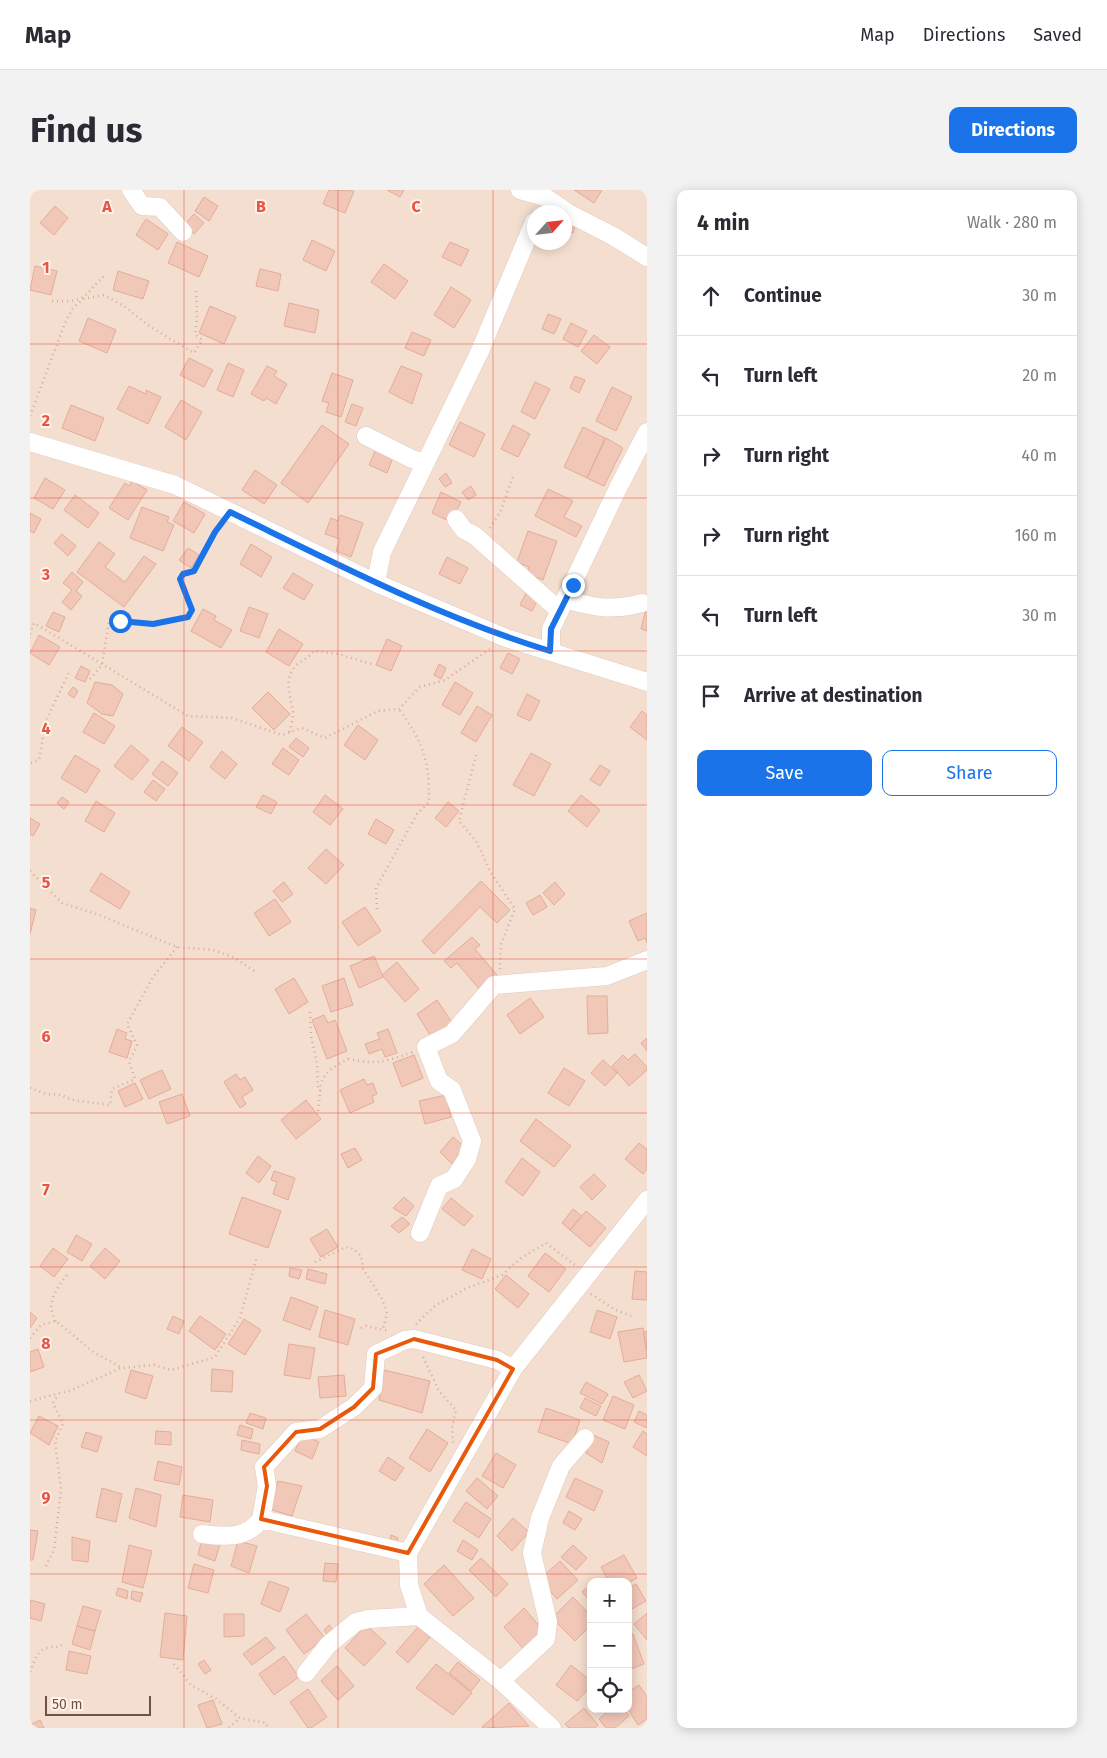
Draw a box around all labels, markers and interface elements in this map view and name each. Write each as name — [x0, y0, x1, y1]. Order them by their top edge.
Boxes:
text: Map — [25, 21, 71, 49]
text: Map — [860, 24, 895, 46]
text: Directions — [923, 24, 1005, 46]
text: Saved — [1033, 24, 1082, 46]
button: Directions — [949, 107, 1077, 153]
text: Find us — [30, 109, 142, 151]
text: A — [101, 197, 112, 216]
text: B — [256, 197, 266, 216]
text: C — [411, 197, 421, 216]
north arrow — [527, 205, 572, 250]
text: 4 min — [697, 210, 750, 236]
text: Walk · 280 m — [967, 213, 1057, 232]
text: 1 — [42, 258, 50, 277]
icon: ahead — [697, 282, 725, 310]
text: Continue — [744, 284, 822, 307]
text: 30 m — [1022, 286, 1057, 305]
icon: left — [697, 362, 725, 390]
text: Turn left — [744, 364, 818, 387]
text: 20 m — [1022, 366, 1057, 385]
text: 2 — [42, 411, 50, 430]
icon: right — [697, 442, 725, 470]
text: Turn right — [744, 444, 829, 467]
text: 40 m — [1022, 446, 1057, 465]
icon: right — [697, 522, 725, 550]
text: Turn right — [744, 524, 829, 547]
text: 160 m — [1015, 526, 1057, 545]
text: 3 — [41, 565, 50, 584]
route end — [562, 574, 585, 597]
icon: left — [697, 602, 725, 630]
text: Turn left — [744, 604, 818, 627]
text: 30 m — [1022, 606, 1057, 625]
route start — [109, 610, 132, 633]
icon: arrive — [697, 682, 725, 710]
text: Arrive at destination — [744, 684, 923, 707]
text: 4 — [41, 719, 51, 738]
button: Save — [697, 750, 872, 796]
button: Share — [882, 750, 1057, 796]
text: 5 — [42, 873, 51, 892]
text: 6 — [41, 1027, 51, 1046]
text: 7 — [42, 1180, 50, 1199]
text: 8 — [41, 1334, 51, 1353]
text: 9 — [42, 1488, 51, 1507]
map controls — [587, 1578, 632, 1713]
button: + — [587, 1578, 632, 1623]
button: − — [587, 1623, 632, 1668]
button: locate — [587, 1668, 632, 1713]
scale bar — [45, 1693, 151, 1716]
text: 50 m — [52, 1696, 83, 1713]

